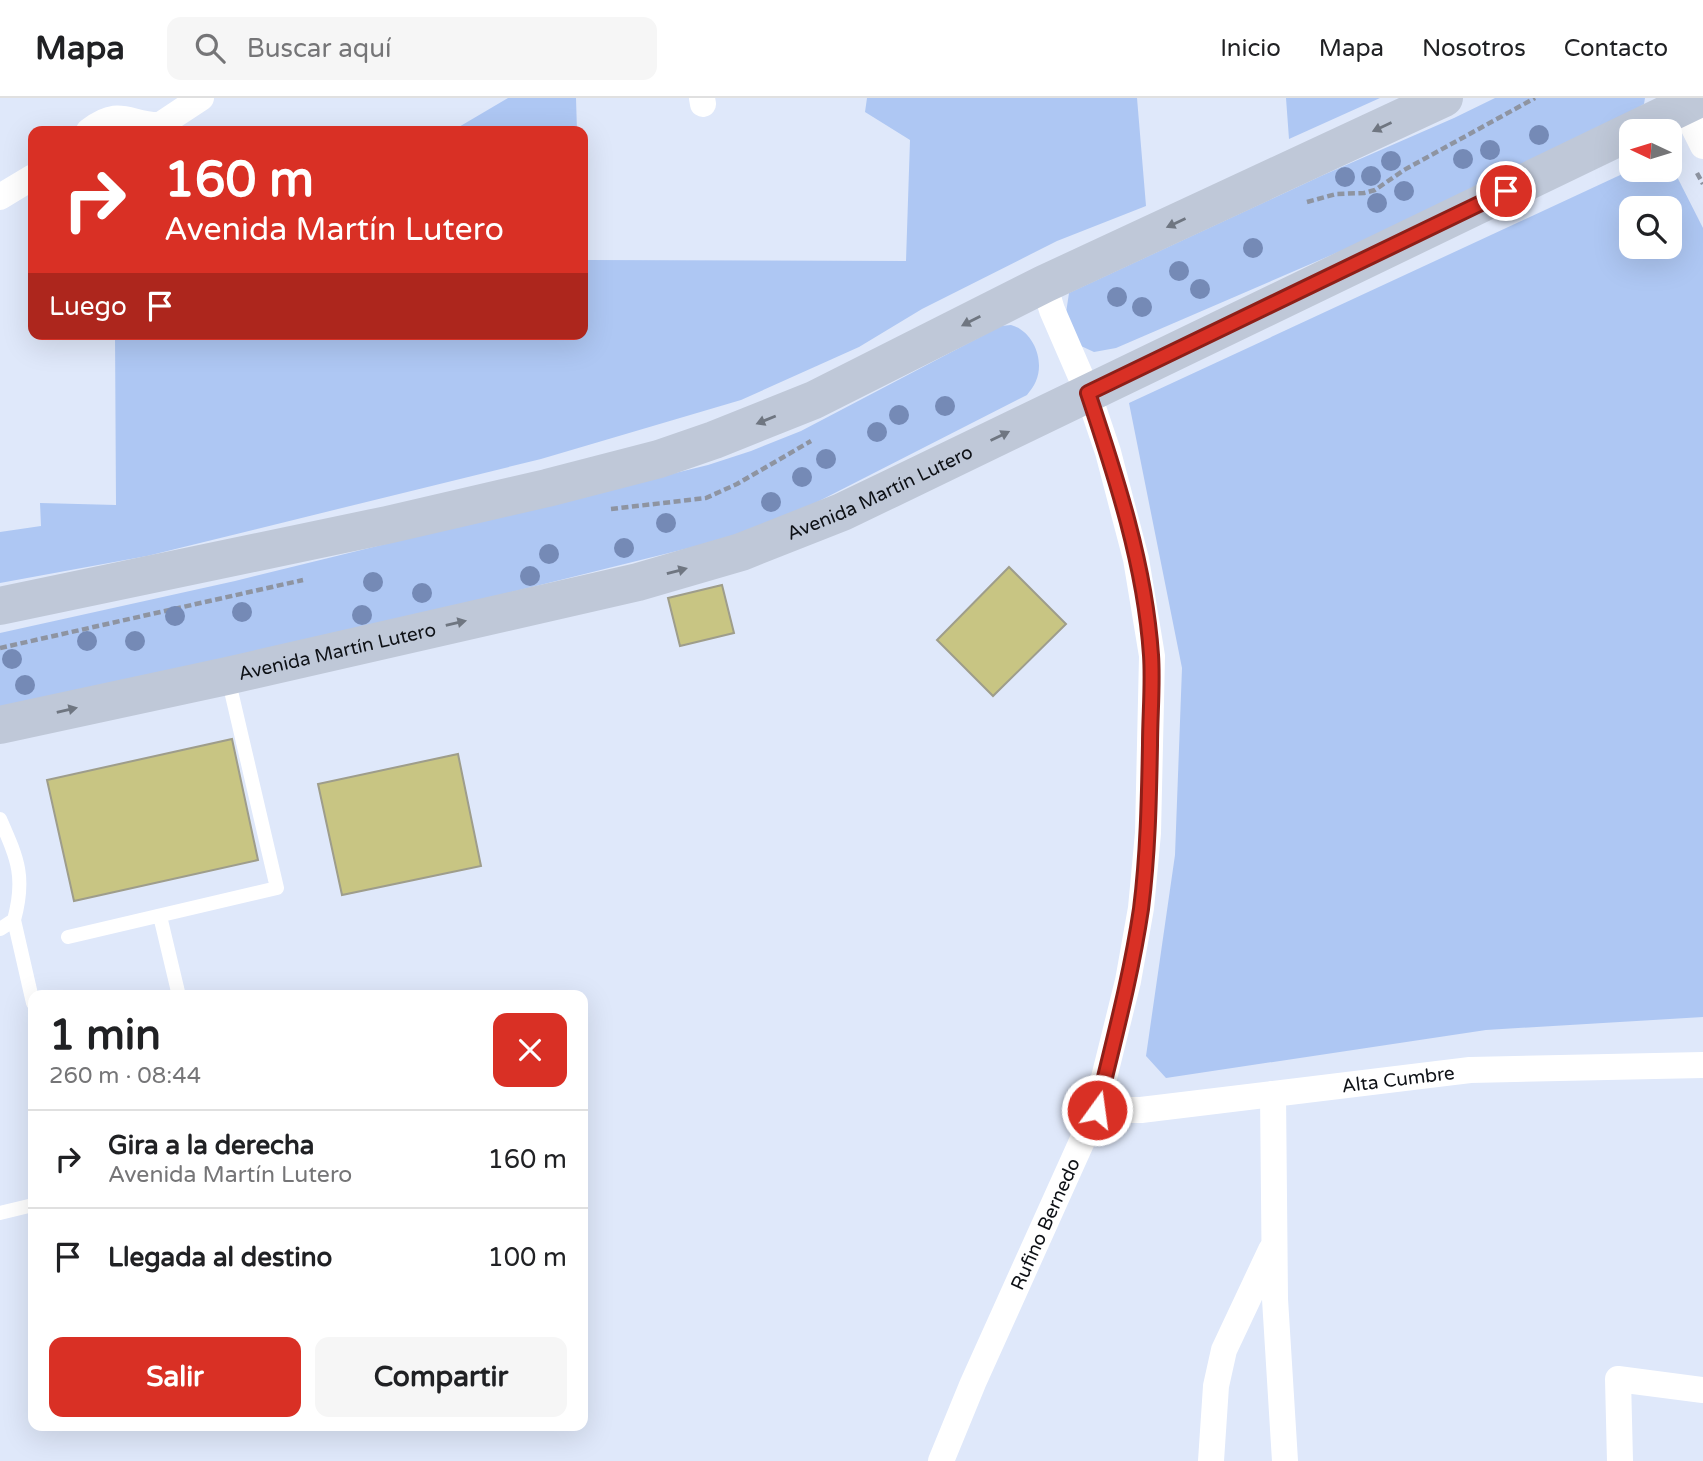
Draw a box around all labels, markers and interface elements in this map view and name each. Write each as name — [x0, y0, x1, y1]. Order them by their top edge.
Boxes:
search box — [167, 17, 657, 80]
text: Mapa — [35, 29, 125, 68]
icon: search — [191, 29, 229, 67]
text: Buscar aquí — [247, 33, 391, 64]
text: Inicio — [1220, 34, 1281, 63]
text: Mapa — [1319, 34, 1384, 63]
text: Nosotros — [1422, 34, 1526, 63]
text: Contacto — [1564, 34, 1668, 63]
north arrow — [1619, 119, 1682, 182]
map controls — [1619, 119, 1682, 259]
one-way arrow — [1372, 121, 1392, 133]
text: 160 m — [164, 151, 314, 210]
icon: right — [49, 154, 140, 245]
pin — [1476, 161, 1536, 221]
icon: arrive — [1487, 172, 1525, 210]
button: search — [1619, 196, 1682, 259]
text: Avenida Martín Lutero — [164, 211, 504, 249]
one-way arrow — [1166, 217, 1186, 229]
icon: arrive — [141, 287, 179, 325]
text: Luego — [49, 291, 127, 322]
one-way arrow — [961, 316, 981, 327]
one-way arrow — [755, 415, 776, 426]
one-way arrow — [989, 430, 1010, 441]
street label: Avenida Martín Lutero — [784, 441, 976, 545]
one-way arrow — [667, 565, 689, 576]
one-way arrow — [445, 618, 467, 629]
street label: Avenida Martín Lutero — [236, 619, 438, 685]
one-way arrow — [56, 704, 78, 715]
text: 1 min — [49, 1010, 161, 1061]
button: close — [493, 1013, 567, 1087]
text: 260 m · 08:44 — [49, 1062, 201, 1090]
street label: Alta Cumbre — [1341, 1062, 1456, 1098]
position arrow — [1060, 1073, 1134, 1147]
text: Gira a la derecha — [108, 1130, 314, 1161]
icon: right — [49, 1140, 87, 1178]
text: 160 m — [487, 1144, 567, 1175]
street label: Rufino Bernedo — [1006, 1155, 1085, 1294]
text: Avenida Martín Lutero — [108, 1161, 352, 1189]
icon: arrive — [49, 1238, 87, 1276]
text: Llegada al destino — [108, 1242, 332, 1273]
text: 100 m — [487, 1242, 567, 1273]
button: Salir — [49, 1337, 301, 1417]
button: Compartir — [315, 1337, 567, 1417]

